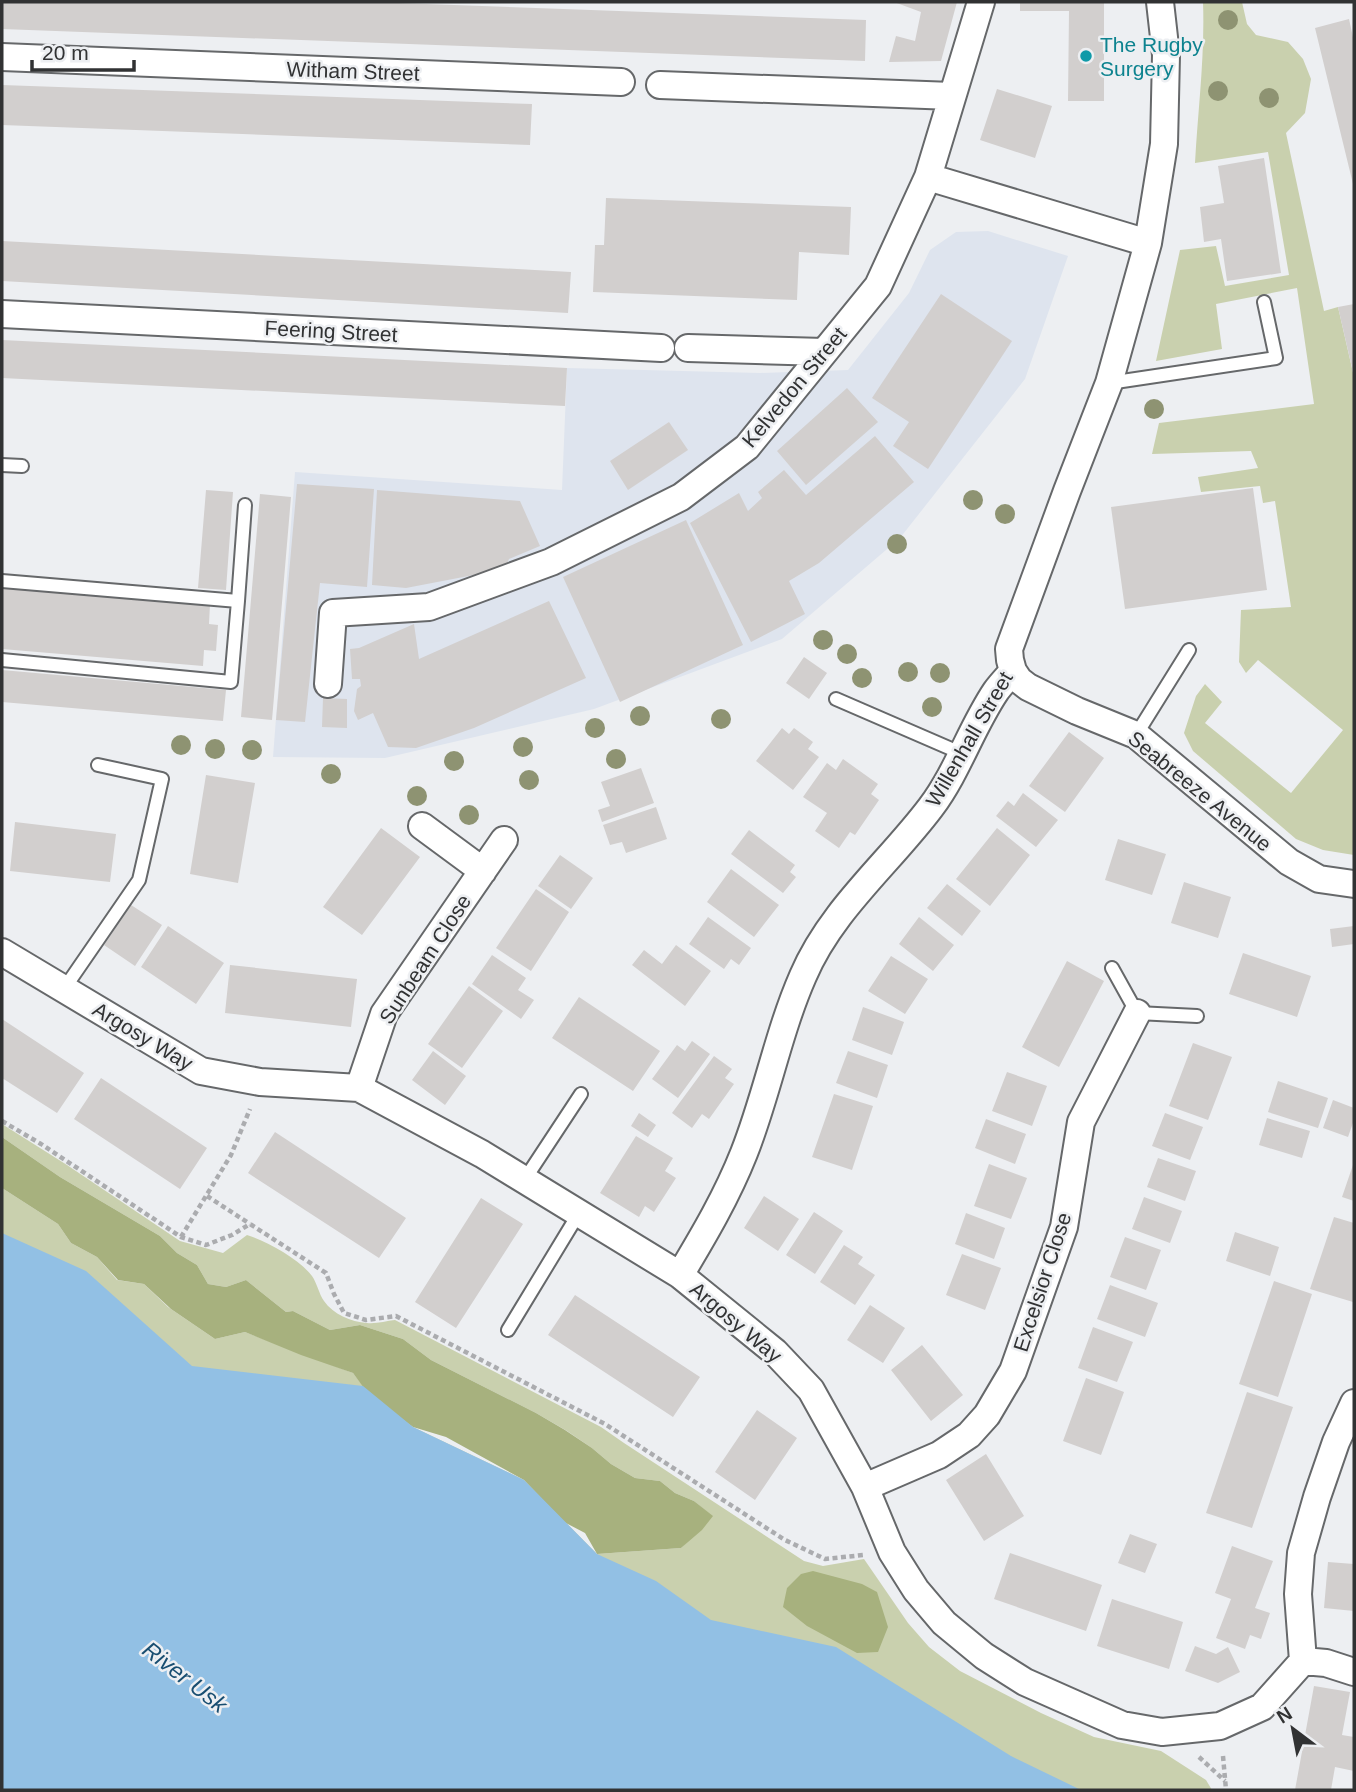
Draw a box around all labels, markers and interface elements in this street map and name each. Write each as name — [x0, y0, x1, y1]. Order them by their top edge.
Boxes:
scale bar — [32, 28, 133, 72]
place label: The Rugby Surgery — [1100, 33, 1203, 80]
text: 20 m — [42, 41, 89, 64]
marker: The Rugby Surgery — [1078, 48, 1094, 64]
street label: Witham Street — [286, 57, 420, 85]
street label: Feering Street — [264, 316, 398, 346]
street label: Kelvedon Street — [737, 322, 851, 452]
street label: Willenhall Street — [921, 667, 1017, 810]
street label: Seabreeze Avenue — [1124, 726, 1276, 856]
street label: Sunbeam Close — [375, 890, 475, 1028]
street label: Argosy Way — [89, 997, 198, 1075]
street label: Excelsior Close — [1009, 1210, 1075, 1354]
street label: Argosy Way — [686, 1277, 787, 1367]
water label: River Usk — [138, 1636, 233, 1719]
north arrow — [1258, 1694, 1328, 1764]
text: N — [1273, 1702, 1296, 1728]

